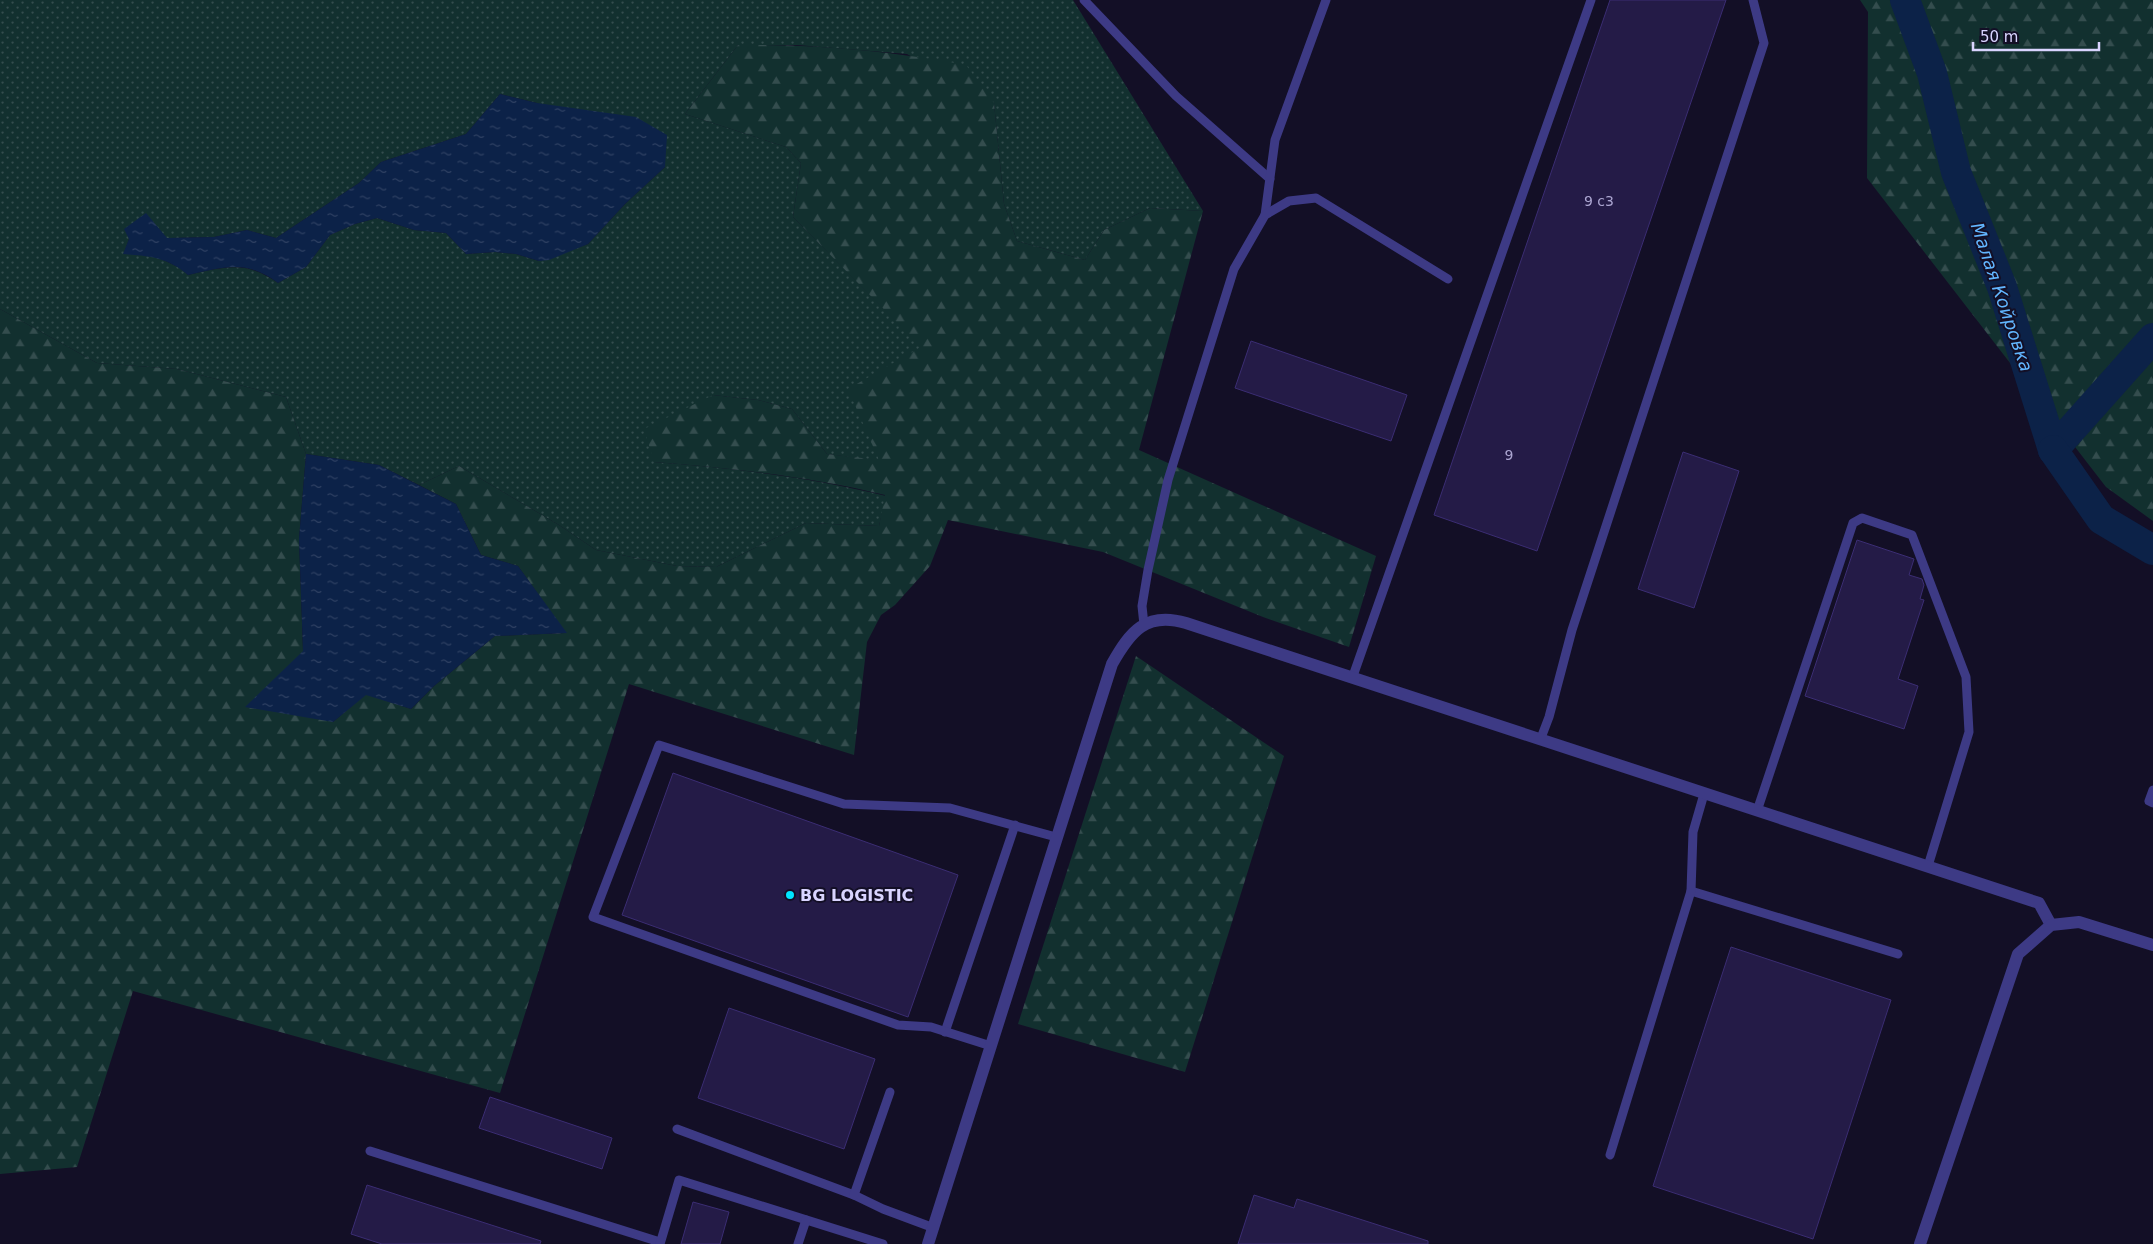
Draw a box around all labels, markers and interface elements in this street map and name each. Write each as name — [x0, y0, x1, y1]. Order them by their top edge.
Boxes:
scale bar — [1973, 20, 2099, 52]
text: 50 m — [1980, 28, 2018, 46]
house number: 9 с3 — [1584, 193, 1614, 209]
water label: Малая Койровка — [1967, 220, 2037, 374]
house number: 9 — [1505, 447, 1513, 463]
place label: BG LOGISTIC — [800, 886, 913, 905]
marker: BG LOGISTIC — [784, 889, 796, 901]

